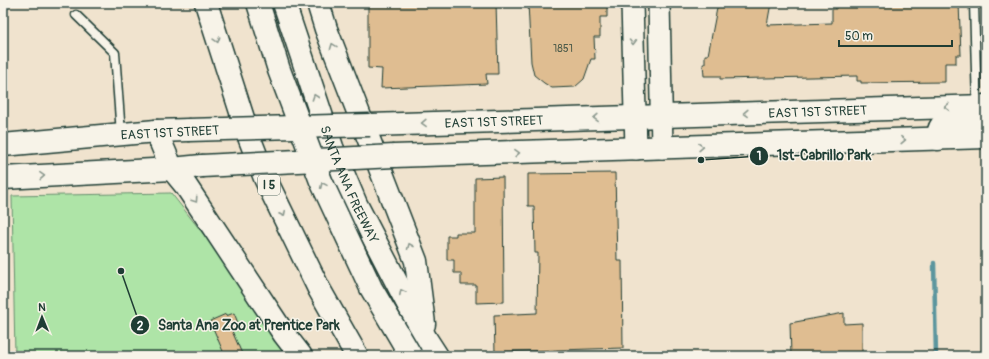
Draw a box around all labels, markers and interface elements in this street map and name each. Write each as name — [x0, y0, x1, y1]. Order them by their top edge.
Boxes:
scale bar — [839, 22, 952, 48]
text: 50 m — [845, 29, 873, 44]
one-way arrow — [213, 37, 221, 44]
one-way arrow — [629, 39, 637, 45]
house number: 1851 — [553, 42, 573, 55]
one-way arrow — [329, 43, 337, 50]
one-way arrow — [311, 93, 320, 100]
street label: EAST 1ST STREET — [768, 103, 867, 122]
one-way arrow — [944, 103, 950, 111]
one-way arrow — [743, 109, 749, 117]
street label: EAST 1ST STREET — [444, 113, 544, 132]
one-way arrow — [593, 114, 599, 122]
one-way arrow — [421, 119, 427, 127]
street label: EAST 1ST STREET — [120, 122, 220, 144]
street label: SANTA ANA FREEWAY — [316, 124, 382, 246]
one-way arrow — [900, 136, 906, 144]
one-way arrow — [698, 143, 704, 151]
callout: 1st-Cabrillo Park — [749, 143, 879, 169]
text: 1st-Cabrillo Park — [777, 147, 871, 164]
one-way arrow — [514, 148, 520, 157]
text: 1 — [757, 149, 761, 164]
one-way arrow — [39, 171, 45, 180]
road number: I 5 — [258, 175, 280, 195]
one-way arrow — [320, 181, 328, 189]
one-way arrow — [191, 196, 198, 203]
one-way arrow — [278, 210, 286, 217]
one-way arrow — [407, 242, 415, 250]
one-way arrow — [399, 289, 407, 296]
north arrow — [22, 297, 62, 337]
text: N — [38, 301, 46, 314]
callout: Santa Ana Zoo at Prentice Park — [130, 312, 348, 338]
text: Santa Ana Zoo at Prentice Park — [158, 317, 340, 334]
text: 2 — [137, 319, 144, 334]

